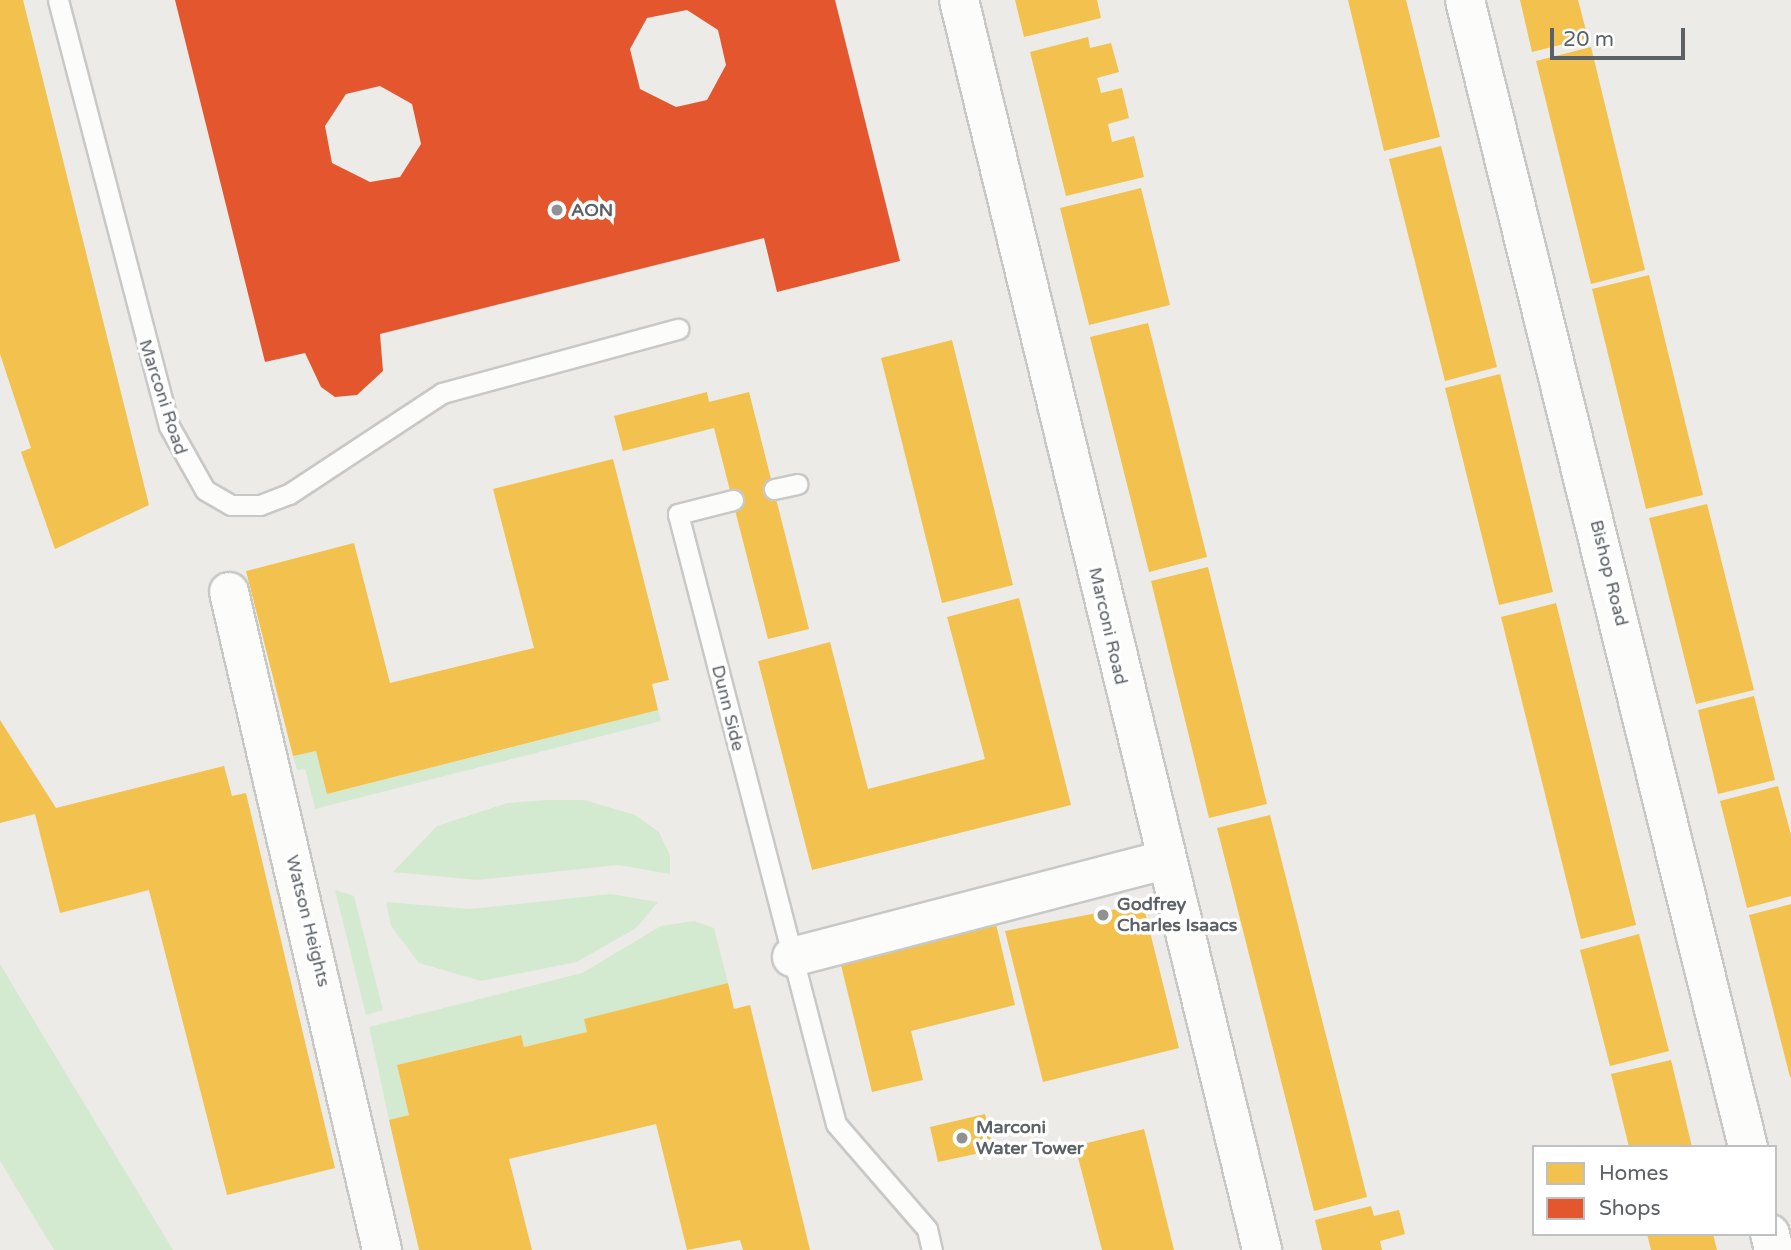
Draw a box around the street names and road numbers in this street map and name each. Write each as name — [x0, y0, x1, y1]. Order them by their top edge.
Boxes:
street label: Marconi Road — [134, 337, 192, 457]
street label: Bishop Road — [1585, 518, 1633, 628]
street label: Marconi Road — [1084, 565, 1132, 687]
street label: Dunn Side — [707, 663, 749, 753]
street label: Watson Heights — [281, 853, 335, 989]

